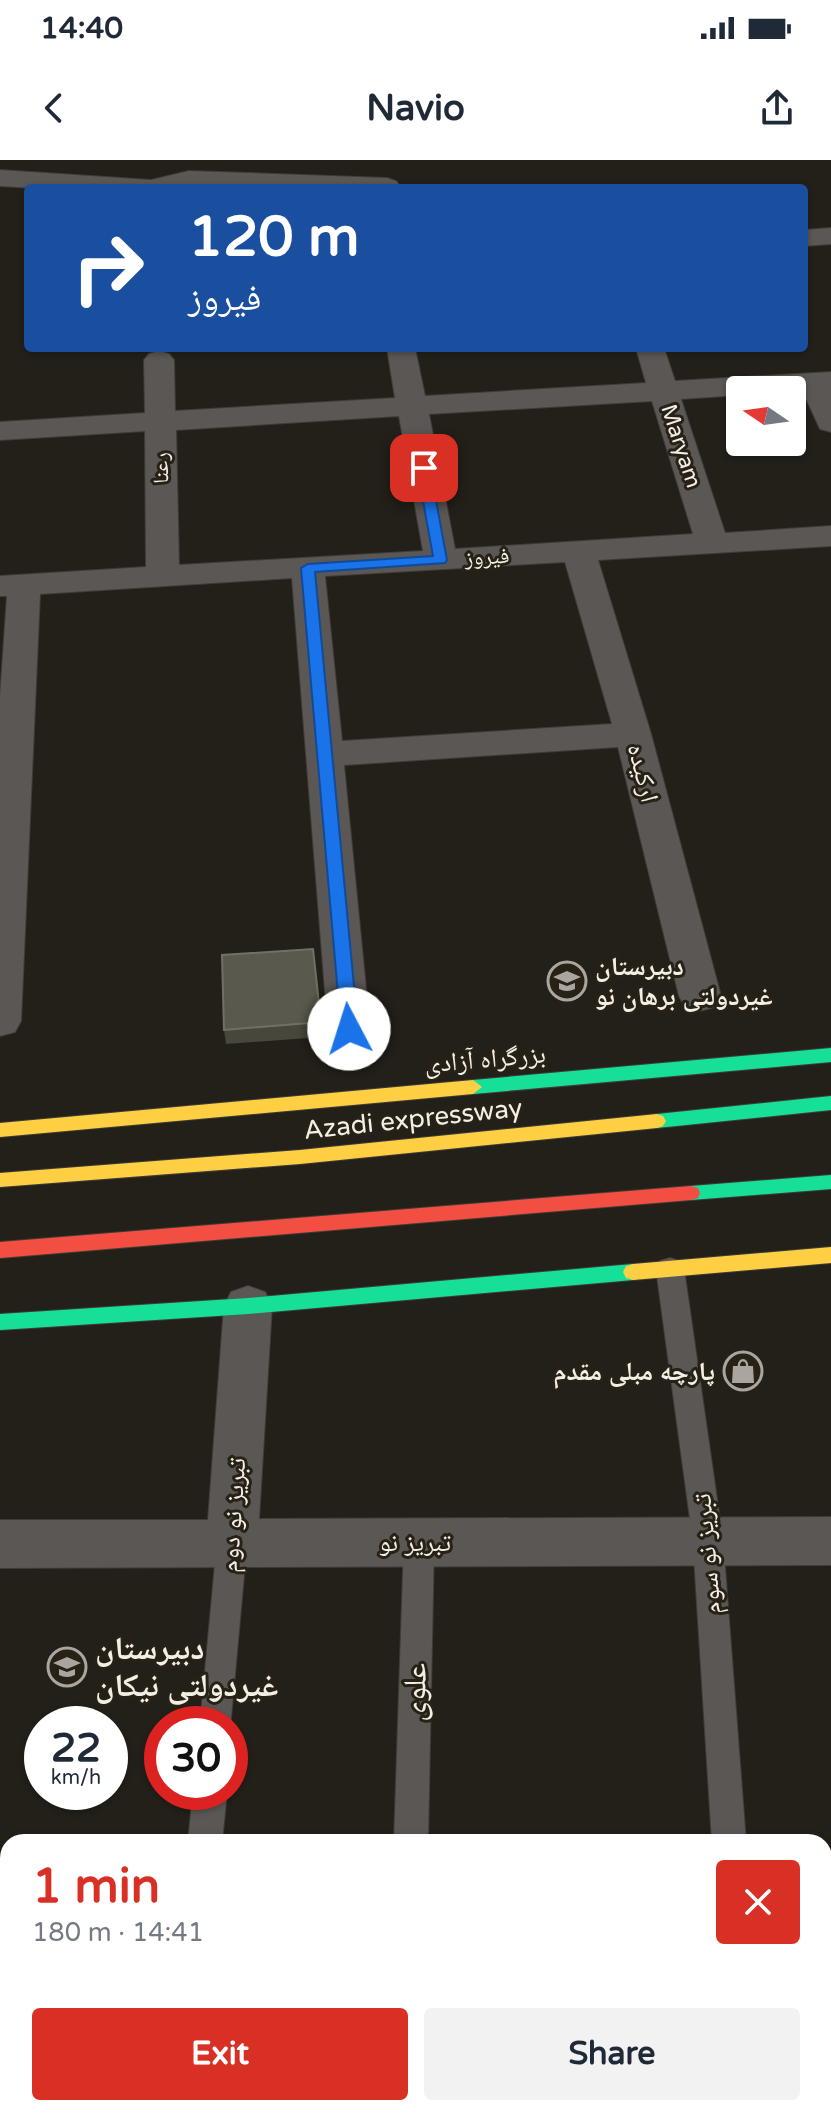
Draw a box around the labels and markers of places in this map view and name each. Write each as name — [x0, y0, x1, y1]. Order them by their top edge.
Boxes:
pin — [390, 434, 458, 502]
place label: دبیرستان غیردولتی برهان نو — [595, 951, 773, 1012]
school or university icon: دبیرستان غیردولتی برهان نو — [546, 960, 588, 1002]
shop icon: پارچه مبلی مقدم — [722, 1350, 764, 1392]
place label: پارچه مبلی مقدم — [553, 1356, 715, 1389]
place label: دبیرستان غیردولتی نیکان — [95, 1630, 278, 1705]
school or university icon: دبیرستان غیردولتی نیکان — [46, 1646, 88, 1688]

